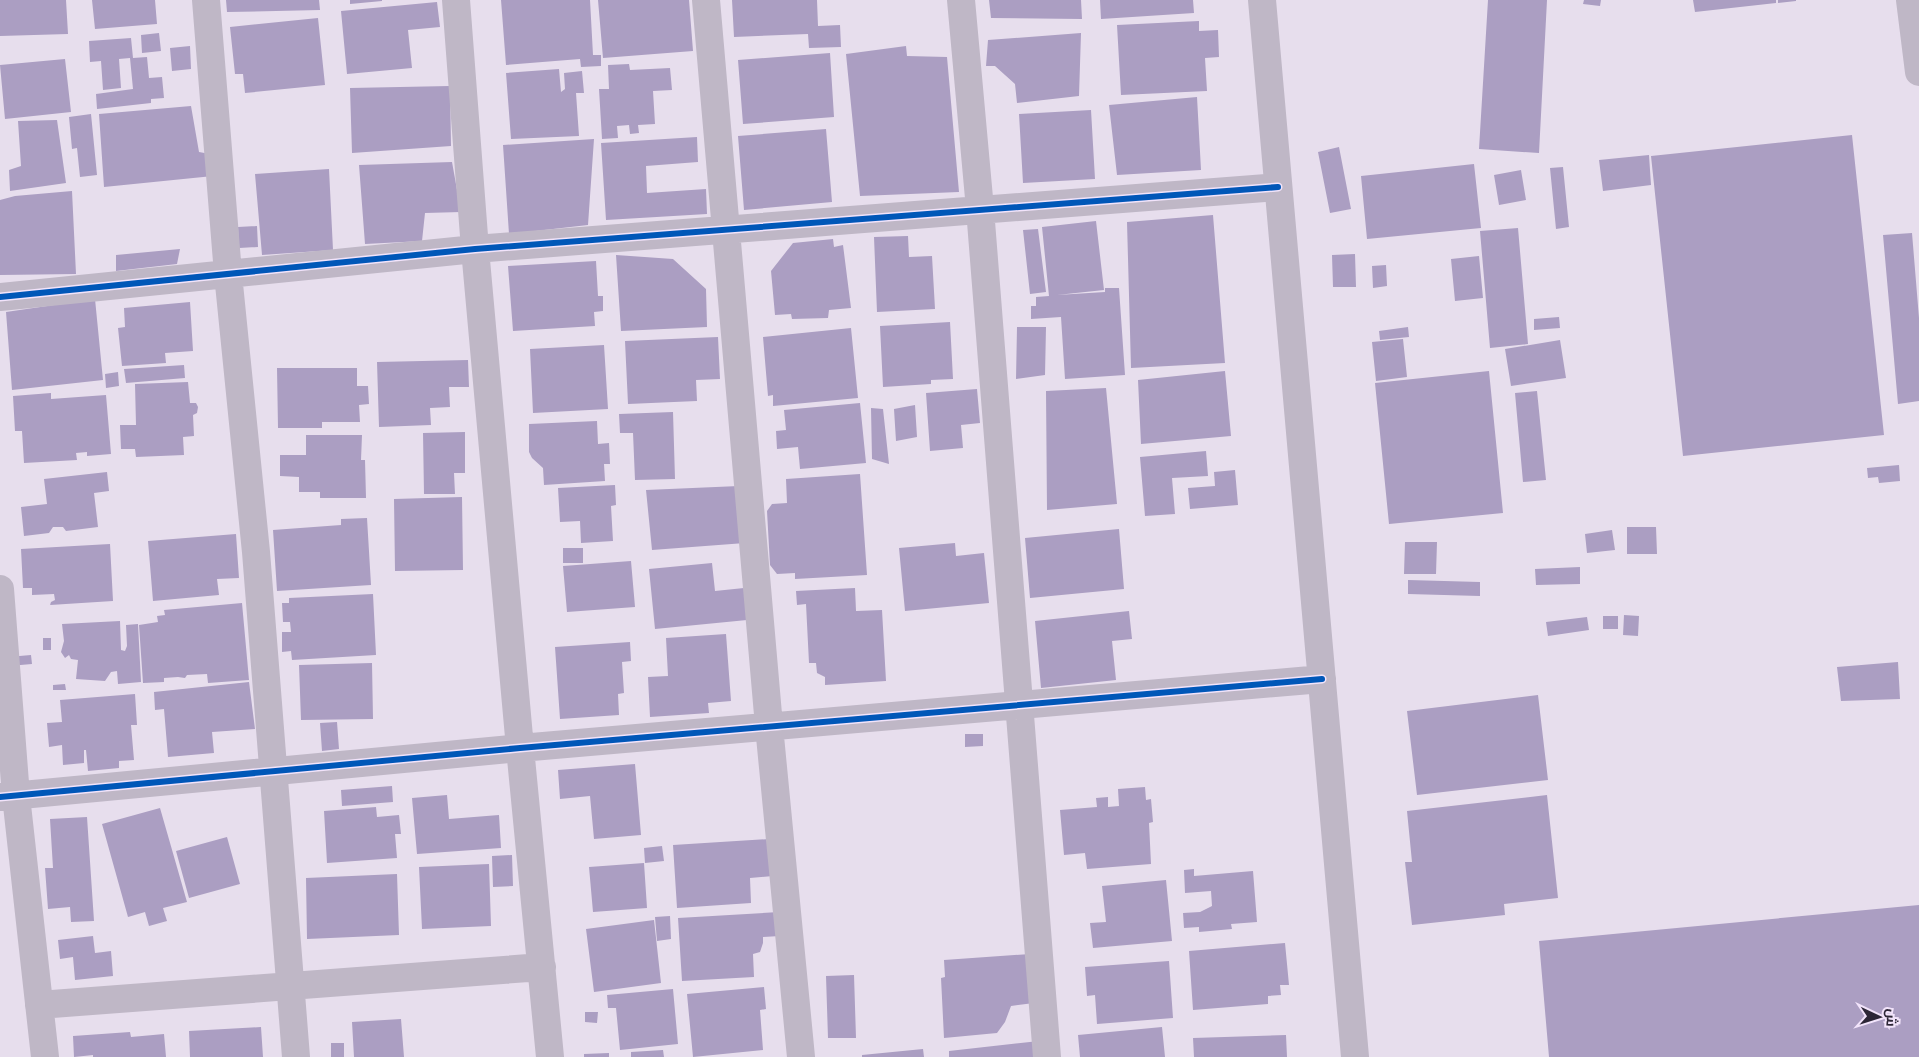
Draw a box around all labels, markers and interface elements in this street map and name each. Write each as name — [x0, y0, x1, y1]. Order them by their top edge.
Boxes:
north arrow — [1854, 992, 1904, 1042]
text: ش — [1882, 1008, 1901, 1027]

